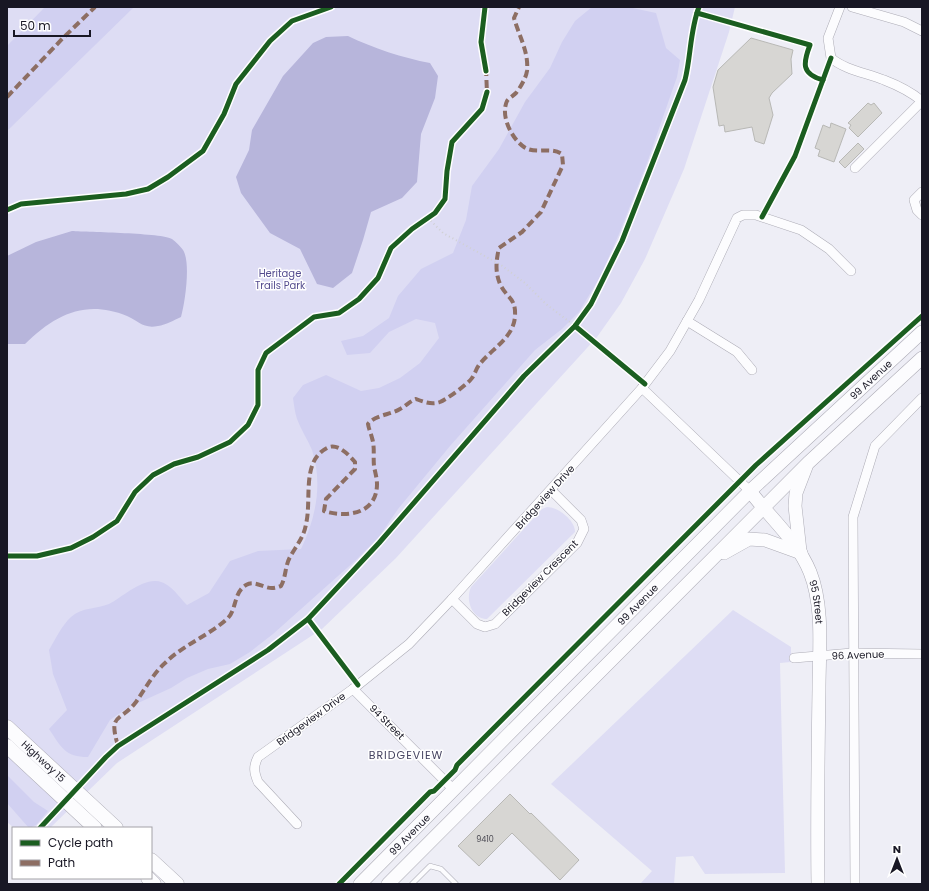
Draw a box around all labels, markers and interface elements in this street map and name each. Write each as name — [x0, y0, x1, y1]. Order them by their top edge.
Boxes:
scale bar — [14, 12, 90, 38]
text: 50 m — [20, 17, 51, 34]
park label: Heritage Trails Park — [255, 266, 306, 293]
street label: 99 Avenue — [846, 356, 895, 403]
street label: Bridgeview Drive — [512, 461, 578, 533]
street label: Bridgeview Crescent — [499, 536, 582, 619]
street label: 95 Street — [806, 578, 827, 625]
street label: 99 Avenue — [614, 580, 661, 628]
street label: 96 Avenue — [831, 647, 885, 663]
street label: Bridgeview Drive — [273, 689, 349, 749]
street label: 94 Street — [366, 701, 408, 743]
street label: Highway 15 — [18, 737, 69, 785]
district label: BRIDGEVIEW — [369, 747, 443, 763]
street label: 99 Avenue — [385, 810, 433, 858]
legend — [12, 827, 152, 879]
text: Cycle path — [48, 834, 113, 851]
house number: 9410 — [476, 834, 494, 845]
north arrow — [877, 839, 917, 879]
text: N — [893, 841, 901, 857]
text: Path — [48, 854, 75, 871]

